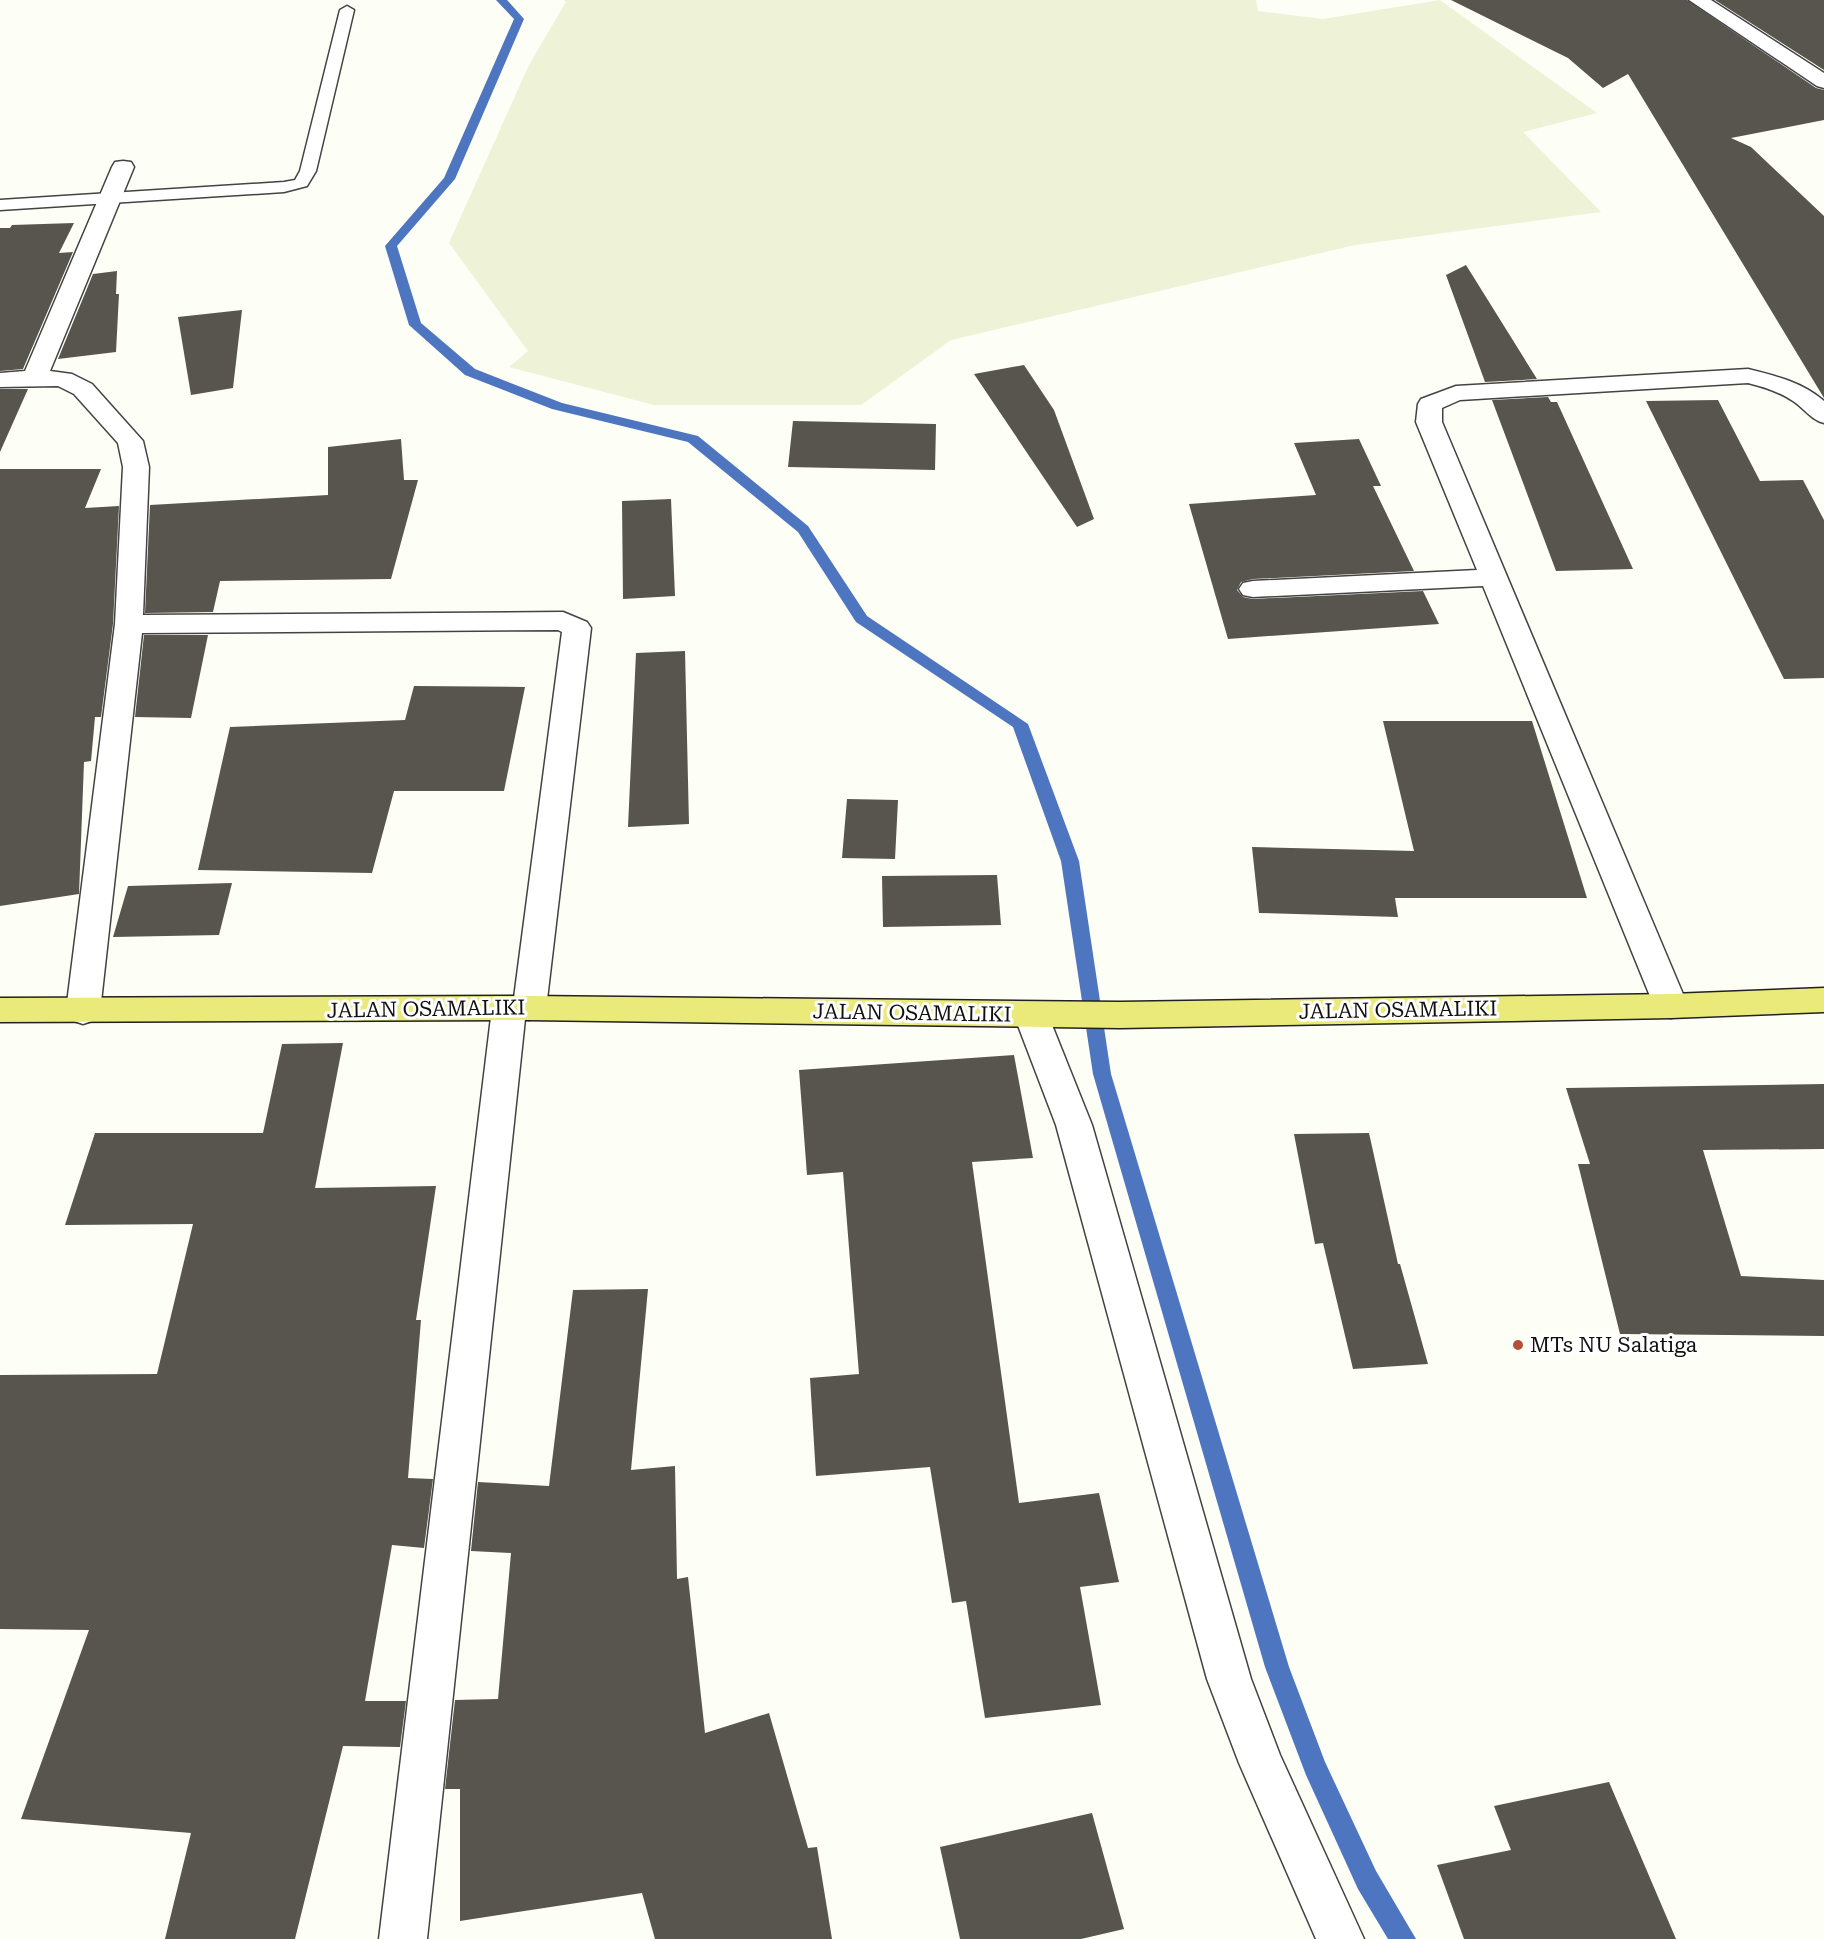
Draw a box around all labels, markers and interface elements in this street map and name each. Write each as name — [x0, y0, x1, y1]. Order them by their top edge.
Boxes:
street label: JALAN OSAMALIKI — [326, 995, 526, 1023]
street label: JALAN OSAMALIKI — [1298, 996, 1498, 1024]
street label: JALAN OSAMALIKI — [812, 999, 1012, 1027]
place label: MTs NU Salatiga — [1530, 1333, 1698, 1357]
marker: MTs NU Salatiga — [1511, 1338, 1525, 1352]

